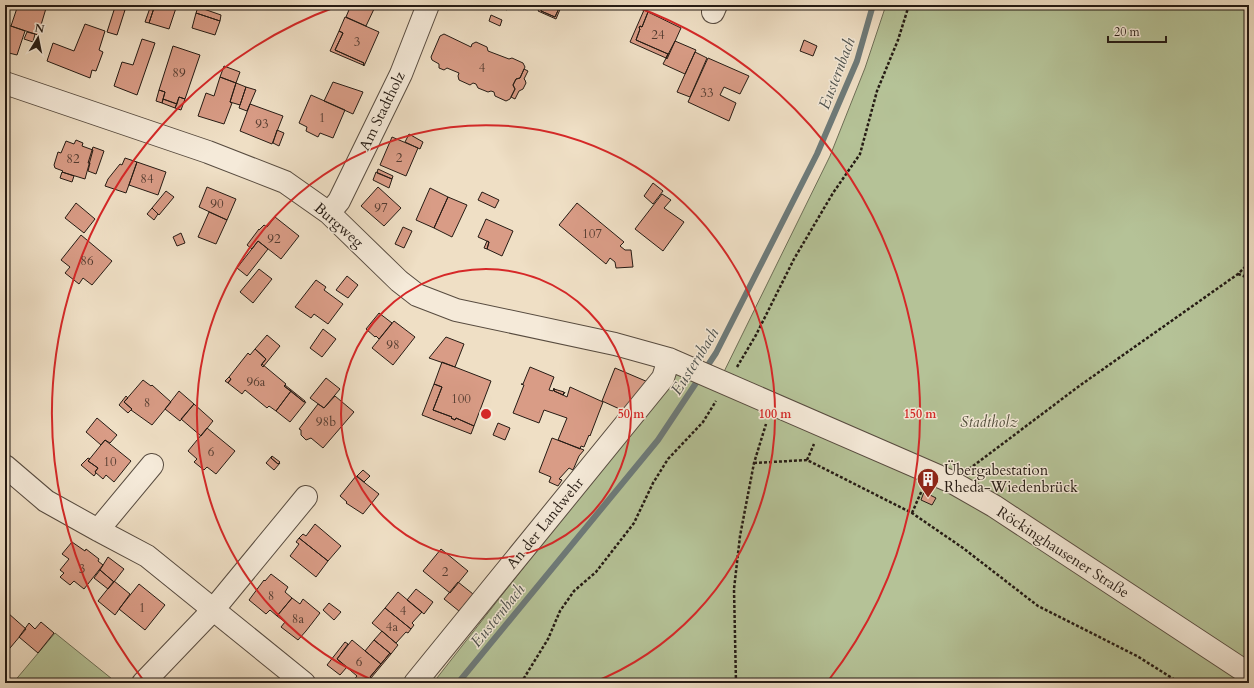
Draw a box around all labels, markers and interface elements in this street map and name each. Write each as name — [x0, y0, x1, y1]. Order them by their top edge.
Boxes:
north arrow — [18, 18, 58, 58]
scale bar — [1108, 18, 1166, 44]
text: N — [34, 20, 46, 37]
text: 20 m — [1114, 24, 1141, 40]
house number: 24 — [651, 26, 665, 44]
house number: 3 — [354, 33, 360, 51]
water label: Eusternbach — [813, 34, 861, 112]
house number: 4 — [479, 59, 486, 77]
house number: 89 — [172, 64, 186, 82]
street label: Am Stadtholz — [354, 68, 410, 154]
house number: 33 — [700, 84, 714, 102]
house number: 1 — [319, 109, 325, 127]
house number: 93 — [255, 115, 269, 133]
house number: 2 — [396, 149, 403, 167]
house number: 82 — [66, 150, 80, 168]
house number: 84 — [140, 170, 154, 188]
house number: 90 — [210, 195, 224, 213]
street label: Burgweg — [310, 198, 368, 252]
house number: 97 — [374, 199, 388, 217]
house number: 107 — [582, 225, 602, 243]
house number: 92 — [267, 230, 281, 248]
house number: 86 — [80, 252, 94, 270]
water label: Eusternbach — [666, 324, 724, 399]
house number: 98 — [386, 336, 400, 354]
house number: 96a — [247, 373, 266, 391]
house number: 100 — [451, 390, 471, 408]
house number: 8 — [144, 394, 150, 412]
text: 50 m — [618, 406, 645, 422]
text: 100 m — [759, 406, 792, 422]
text: 150 m — [904, 406, 937, 422]
centre of rings — [479, 407, 493, 421]
park label: Stadtholz — [960, 412, 1018, 432]
house number: 98b — [316, 413, 336, 431]
house number: 6 — [208, 443, 215, 461]
house number: 10 — [103, 453, 117, 471]
place label: Übergabestation Rheda-Wiedenbrück — [944, 460, 1078, 497]
building icon: Übergabestation Rheda-Wiedenbrück — [915, 466, 941, 499]
street label: An der Landwehr — [502, 473, 588, 573]
street label: Röckinghausener Straße — [993, 502, 1133, 602]
house number: 3 — [79, 560, 85, 578]
house number: 2 — [442, 563, 449, 581]
water label: Eusternbach — [466, 579, 530, 652]
house number: 8 — [268, 587, 274, 605]
house number: 1 — [139, 599, 145, 617]
house number: 4 — [400, 602, 407, 620]
house number: 8a — [292, 610, 305, 628]
house number: 4a — [386, 618, 399, 636]
house number: 6 — [356, 653, 363, 671]

